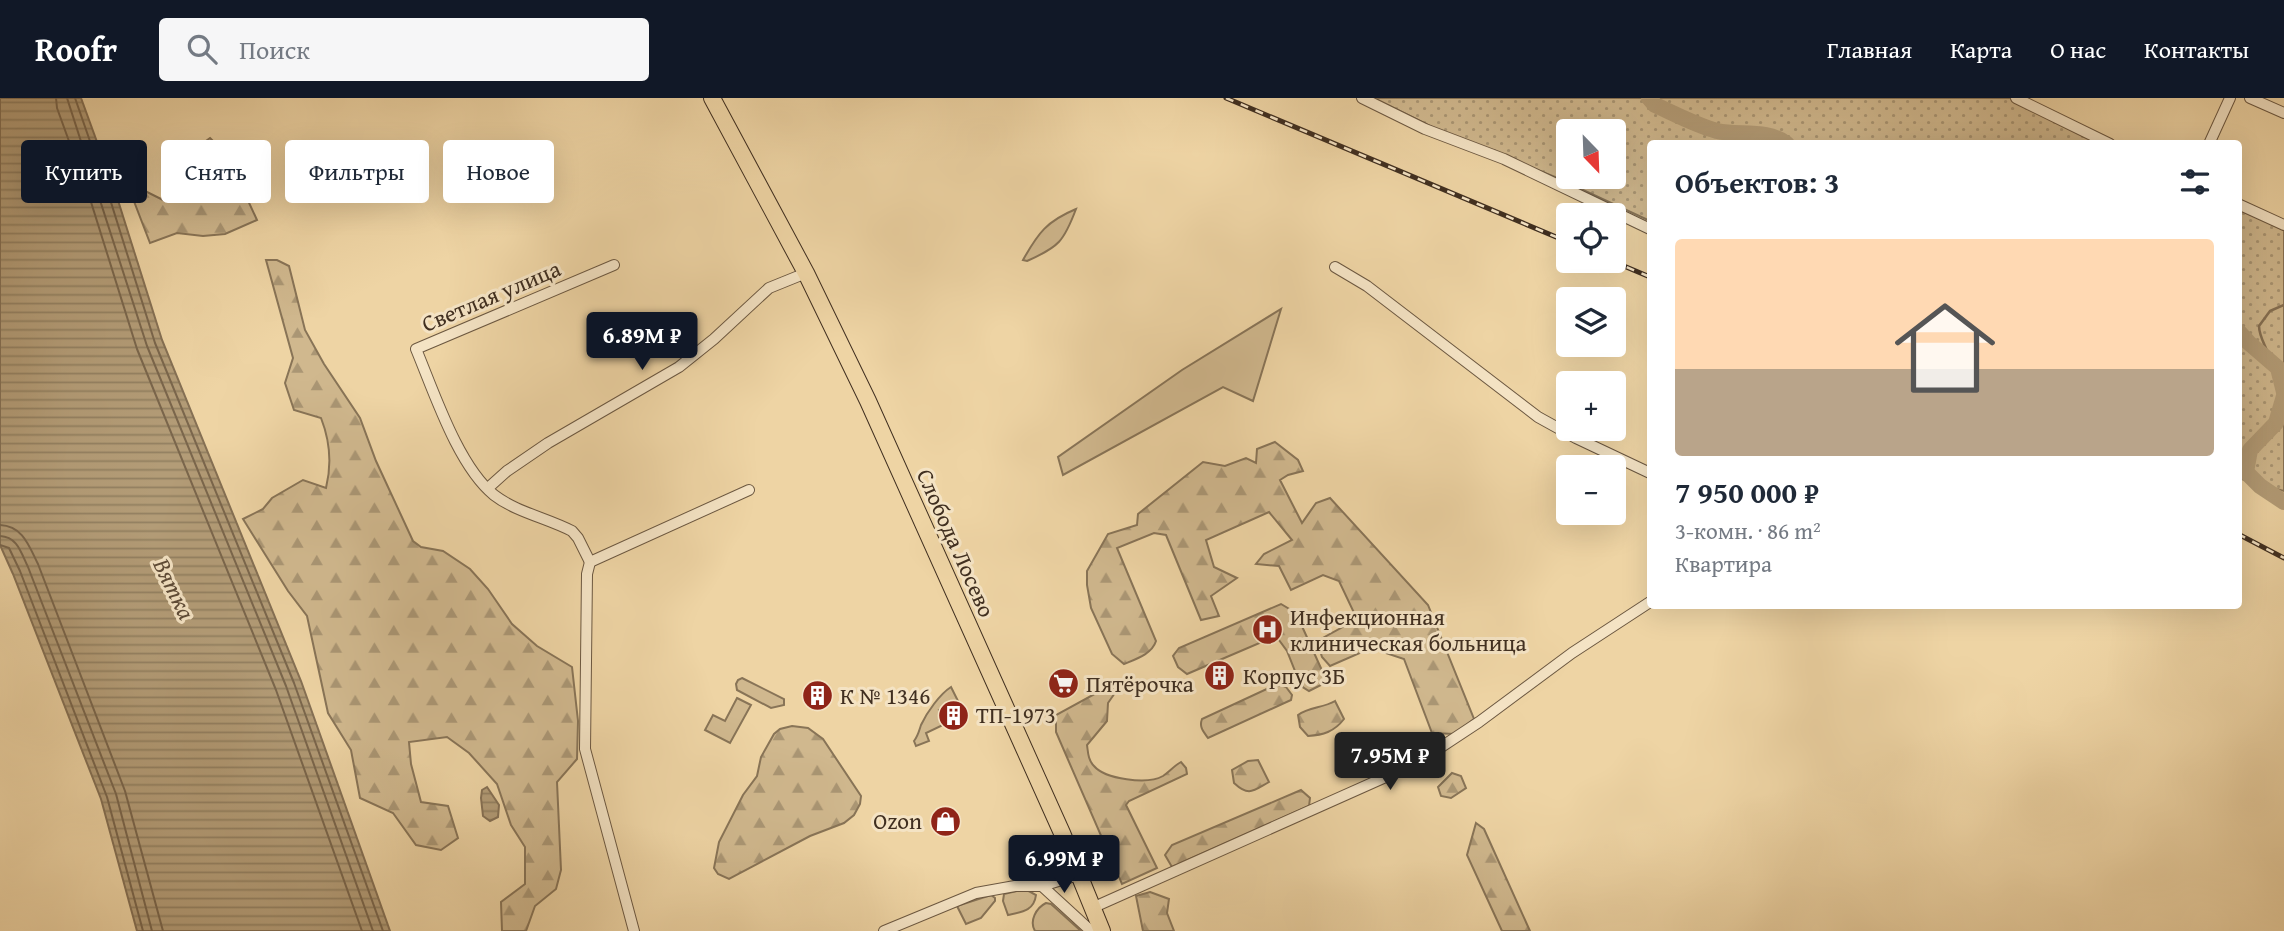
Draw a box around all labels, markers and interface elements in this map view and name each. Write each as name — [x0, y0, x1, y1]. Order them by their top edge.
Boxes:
search box — [159, 18, 649, 81]
text: Roofr — [35, 25, 117, 73]
icon: search — [183, 30, 221, 68]
text: Поиск — [239, 30, 310, 69]
text: Главная — [1827, 32, 1912, 67]
text: Карта — [1950, 32, 2012, 67]
text: О нас — [2050, 32, 2106, 67]
text: Контакты — [2144, 32, 2249, 67]
north arrow — [1556, 119, 1626, 189]
map controls — [1556, 119, 1626, 525]
chip: Купить — [21, 140, 147, 203]
chip: Снять — [161, 140, 271, 203]
chip: Фильтры — [285, 140, 429, 203]
chip: Новое — [443, 140, 554, 203]
text: Объектов: 3 — [1675, 160, 1839, 204]
icon: filters — [2176, 163, 2214, 201]
button: locate — [1556, 203, 1626, 273]
street label: Светлая улица — [416, 251, 565, 340]
icon: home — [1882, 285, 2008, 411]
button: layers — [1556, 287, 1626, 357]
pin: 6.89M ₽ — [577, 313, 707, 372]
text: 6.89M ₽ — [602, 318, 682, 351]
button: + — [1556, 371, 1626, 441]
button: − — [1556, 455, 1626, 525]
street label: Слобода Лосево — [909, 463, 1004, 622]
text: 7 950 000 ₽ — [1675, 470, 1819, 514]
text: 3-комн. · 86 m² — [1675, 514, 1821, 547]
text: Квартира — [1675, 547, 1772, 580]
water label: Вятка — [144, 551, 204, 625]
place label: Инфекционная клиническая больница — [1290, 600, 1527, 659]
hospital icon: Инфекционная клиническая больница — [1250, 613, 1284, 647]
building icon: Корпус 3Б — [1203, 659, 1237, 693]
place label: Корпус 3Б — [1243, 659, 1345, 692]
supermarket icon: Пятёрочка — [1046, 667, 1080, 701]
place label: Пятёрочка — [1086, 667, 1194, 700]
building icon: К № 1346 — [800, 679, 834, 713]
place label: К № 1346 — [840, 679, 930, 712]
building icon: ТП-1973 — [936, 698, 970, 732]
place label: ТП-1973 — [976, 698, 1056, 731]
pin: 7.95M ₽ — [1325, 732, 1455, 792]
text: 7.95M ₽ — [1350, 738, 1430, 771]
place label: Ozon — [873, 804, 922, 837]
shop icon: Ozon — [928, 804, 962, 838]
pin: 6.99M ₽ — [999, 836, 1129, 895]
text: 6.99M ₽ — [1024, 841, 1104, 874]

